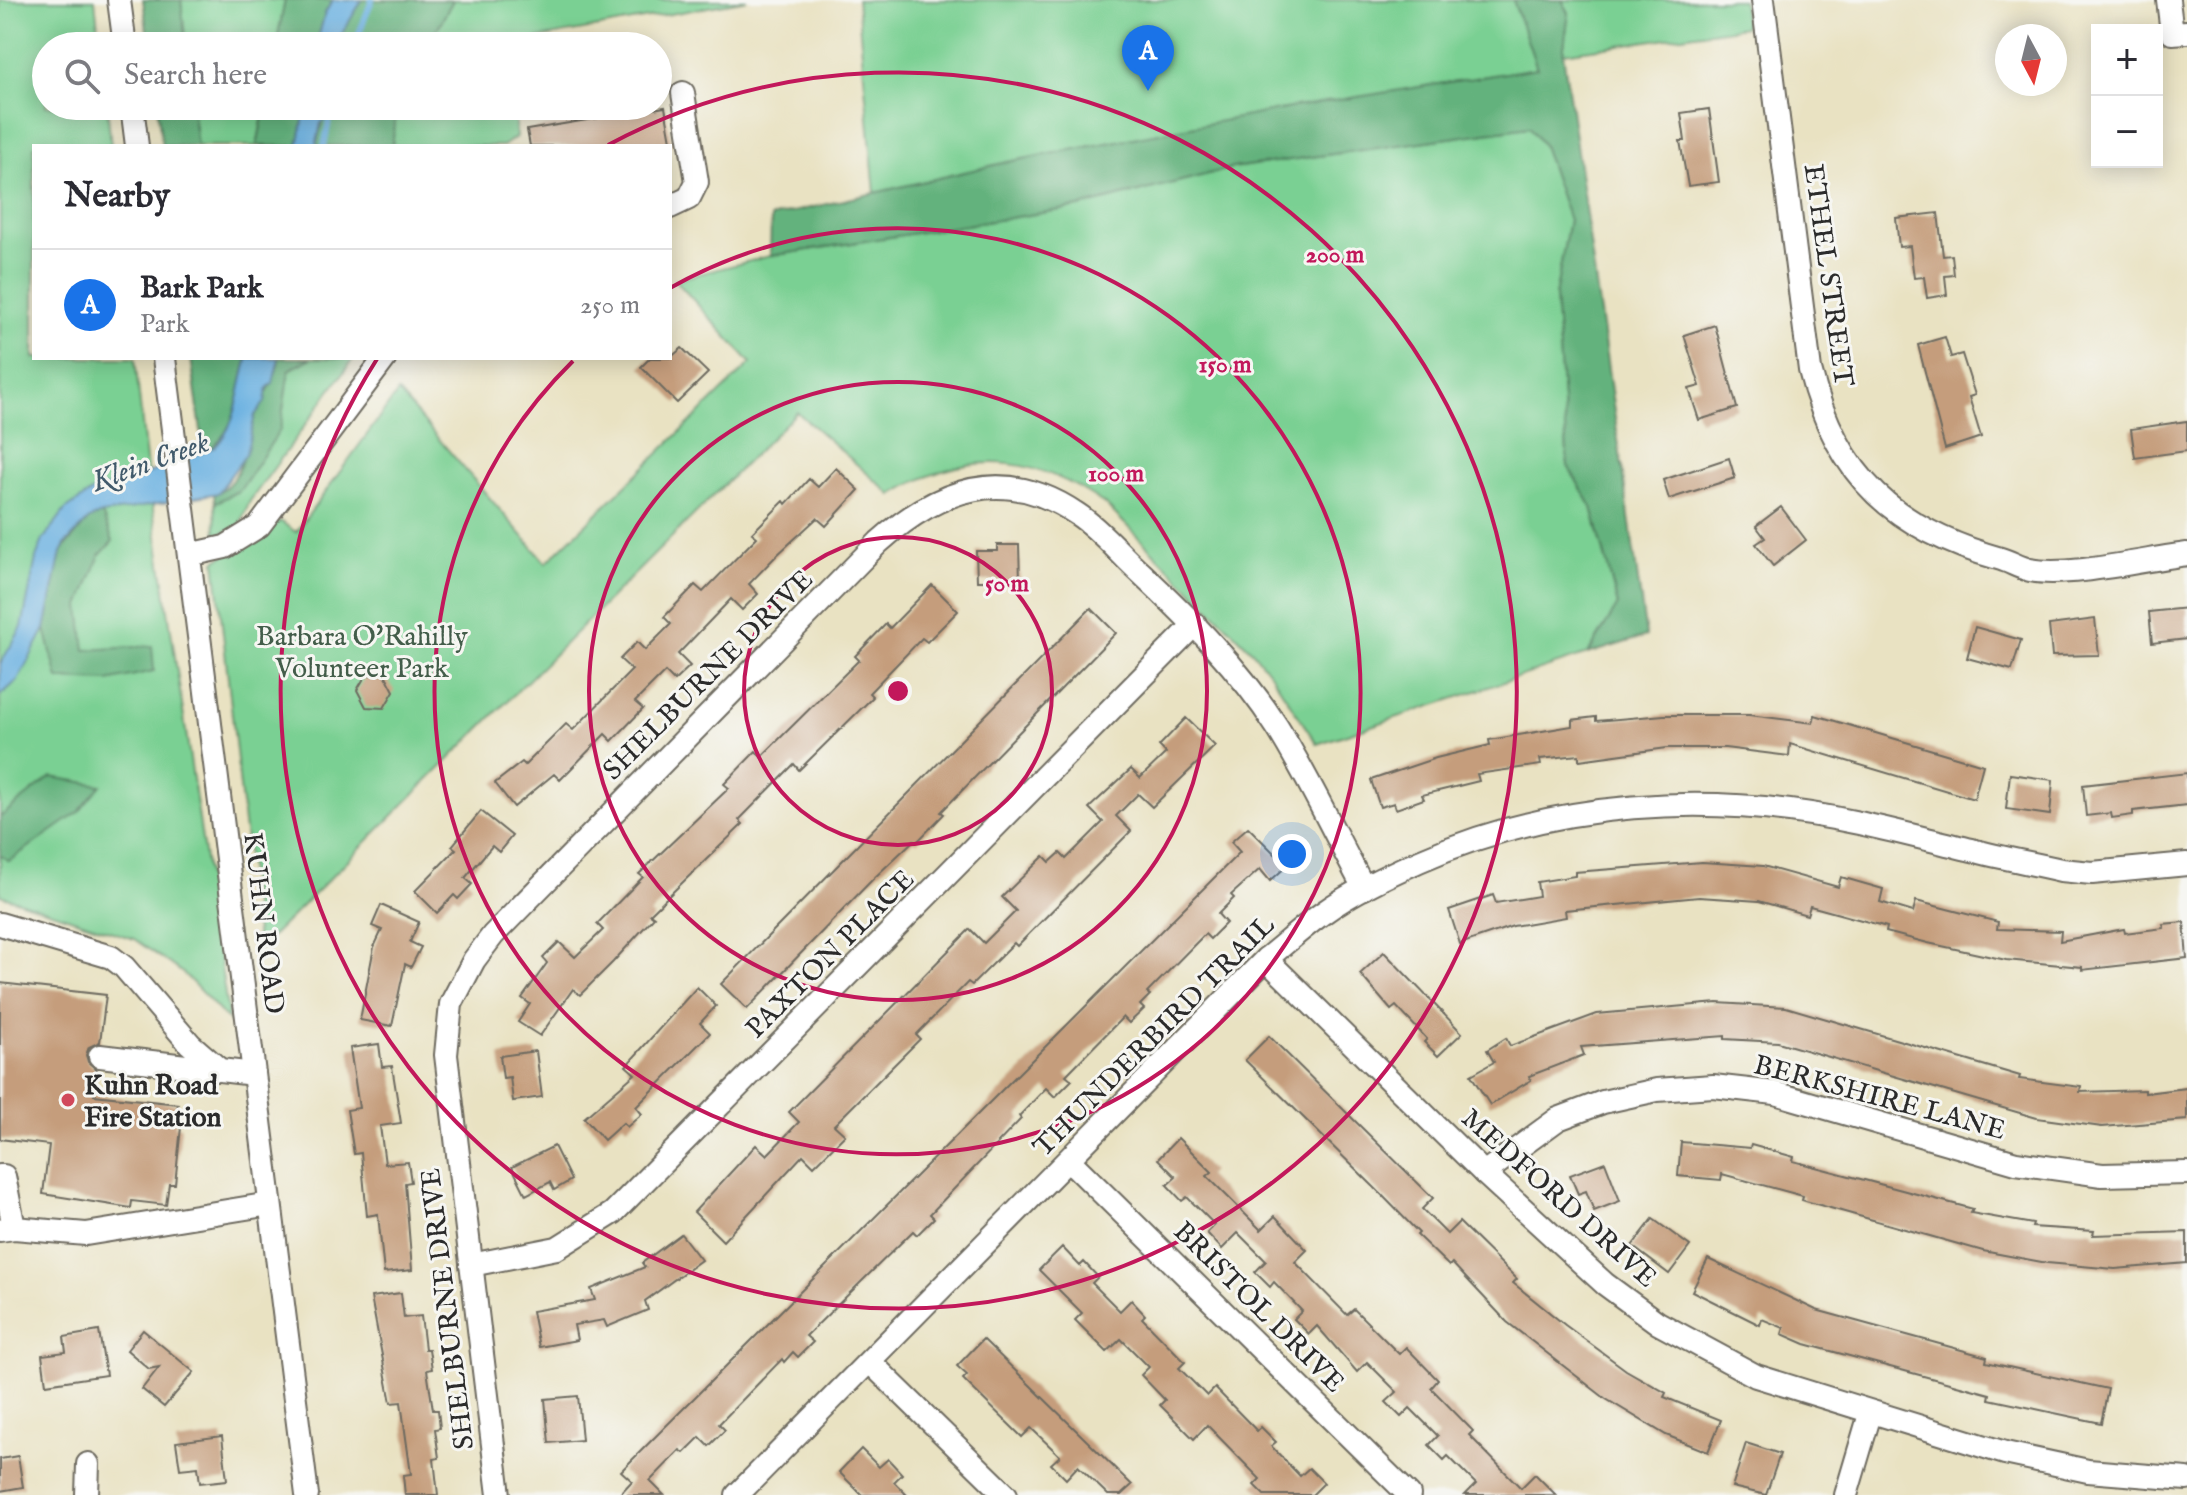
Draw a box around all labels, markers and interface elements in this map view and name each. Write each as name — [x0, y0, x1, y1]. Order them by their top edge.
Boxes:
north arrow — [1995, 24, 2067, 96]
map controls — [2091, 24, 2163, 168]
button: + — [2091, 24, 2163, 96]
pin: A — [1122, 25, 1174, 91]
search box — [32, 32, 672, 120]
icon: search — [60, 54, 104, 98]
text: Search here — [124, 57, 267, 95]
button: − — [2091, 96, 2163, 168]
street label: ETHEL STREET — [1795, 162, 1861, 389]
text: Nearby — [64, 175, 170, 218]
text: 200 m — [1306, 240, 1365, 271]
text: Bark Park — [140, 270, 263, 308]
text: A — [81, 289, 99, 322]
text: 250 m — [580, 289, 640, 322]
text: Park — [140, 308, 189, 341]
text: 150 m — [1198, 350, 1252, 381]
water label: Klein Creek — [86, 424, 215, 502]
text: 100 m — [1088, 459, 1145, 490]
street label: SHELBURNE DRIVE — [596, 563, 821, 788]
text: 50 m — [985, 569, 1030, 600]
park label: Barbara O'Rahilly Volunteer Park — [256, 620, 468, 687]
centre of rings — [884, 677, 912, 705]
street label: KUHN ROAD — [234, 831, 291, 1016]
your location — [1272, 834, 1312, 874]
street label: PAXTON PLACE — [739, 863, 923, 1047]
street label: THUNDERBIRD TRAIL — [1027, 908, 1283, 1165]
street label: BERKSHIRE LANE — [1750, 1048, 2009, 1149]
place label: Kuhn Road Fire Station — [84, 1069, 222, 1136]
marker: Kuhn Road Fire Station — [59, 1091, 77, 1109]
street label: MEDFORD DRIVE — [1453, 1102, 1663, 1296]
street label: SHELBURNE DRIVE — [414, 1166, 483, 1451]
street label: BRISTOL DRIVE — [1165, 1215, 1351, 1401]

